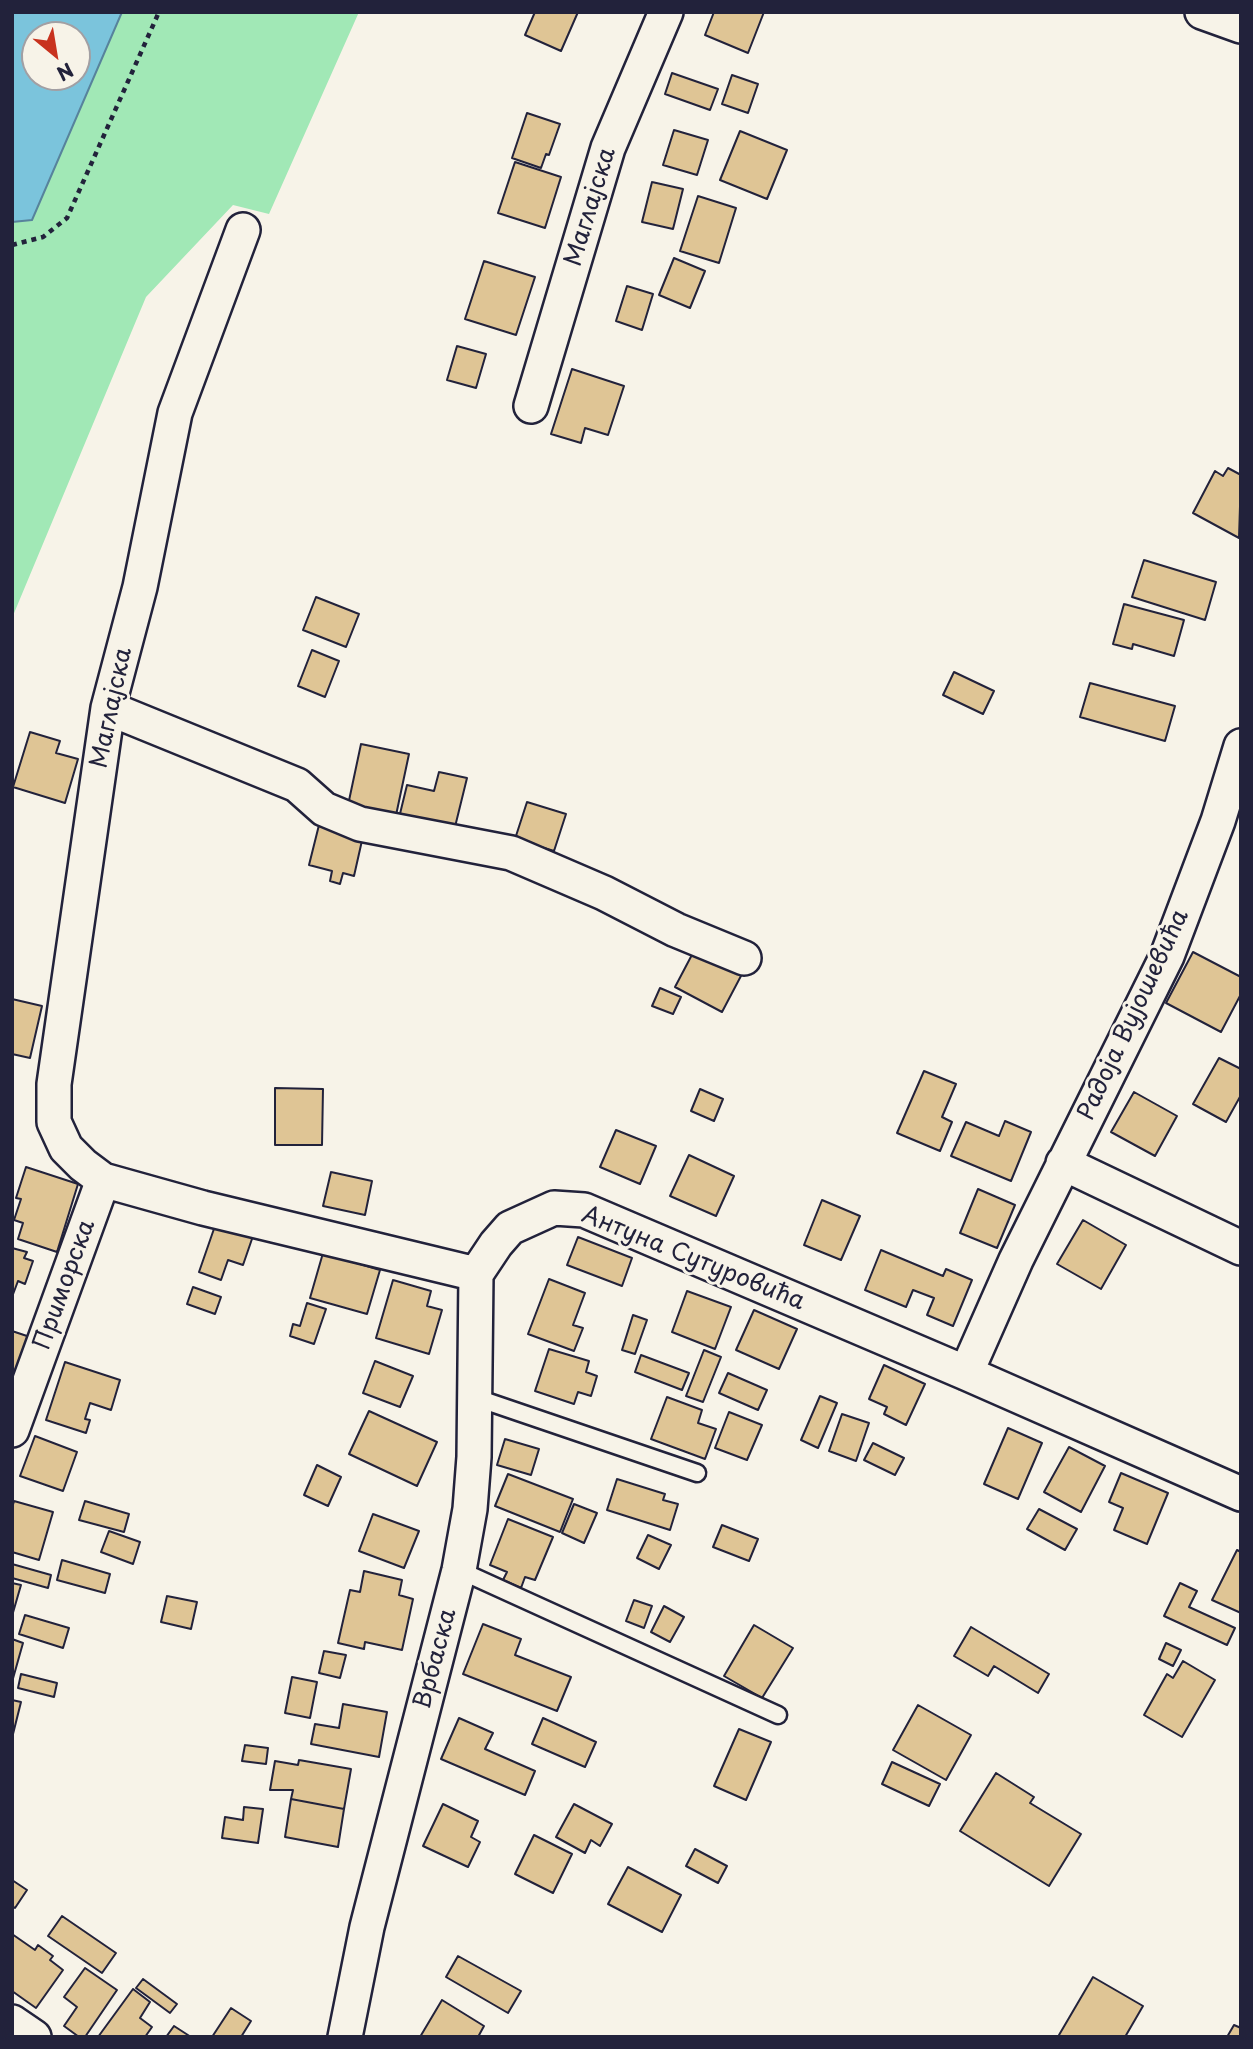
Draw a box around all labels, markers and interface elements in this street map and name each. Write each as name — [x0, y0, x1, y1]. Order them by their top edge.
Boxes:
north arrow — [21, 21, 91, 91]
text: N — [52, 57, 79, 88]
street label: Маглајска — [559, 144, 623, 270]
street label: Маглајска — [85, 645, 139, 771]
street label: Радоја Вујошевића — [1073, 905, 1195, 1125]
street label: Антуна Сутуровића — [577, 1201, 809, 1317]
street label: Приморска — [28, 1216, 102, 1354]
street label: Врбаска — [409, 1606, 463, 1712]

